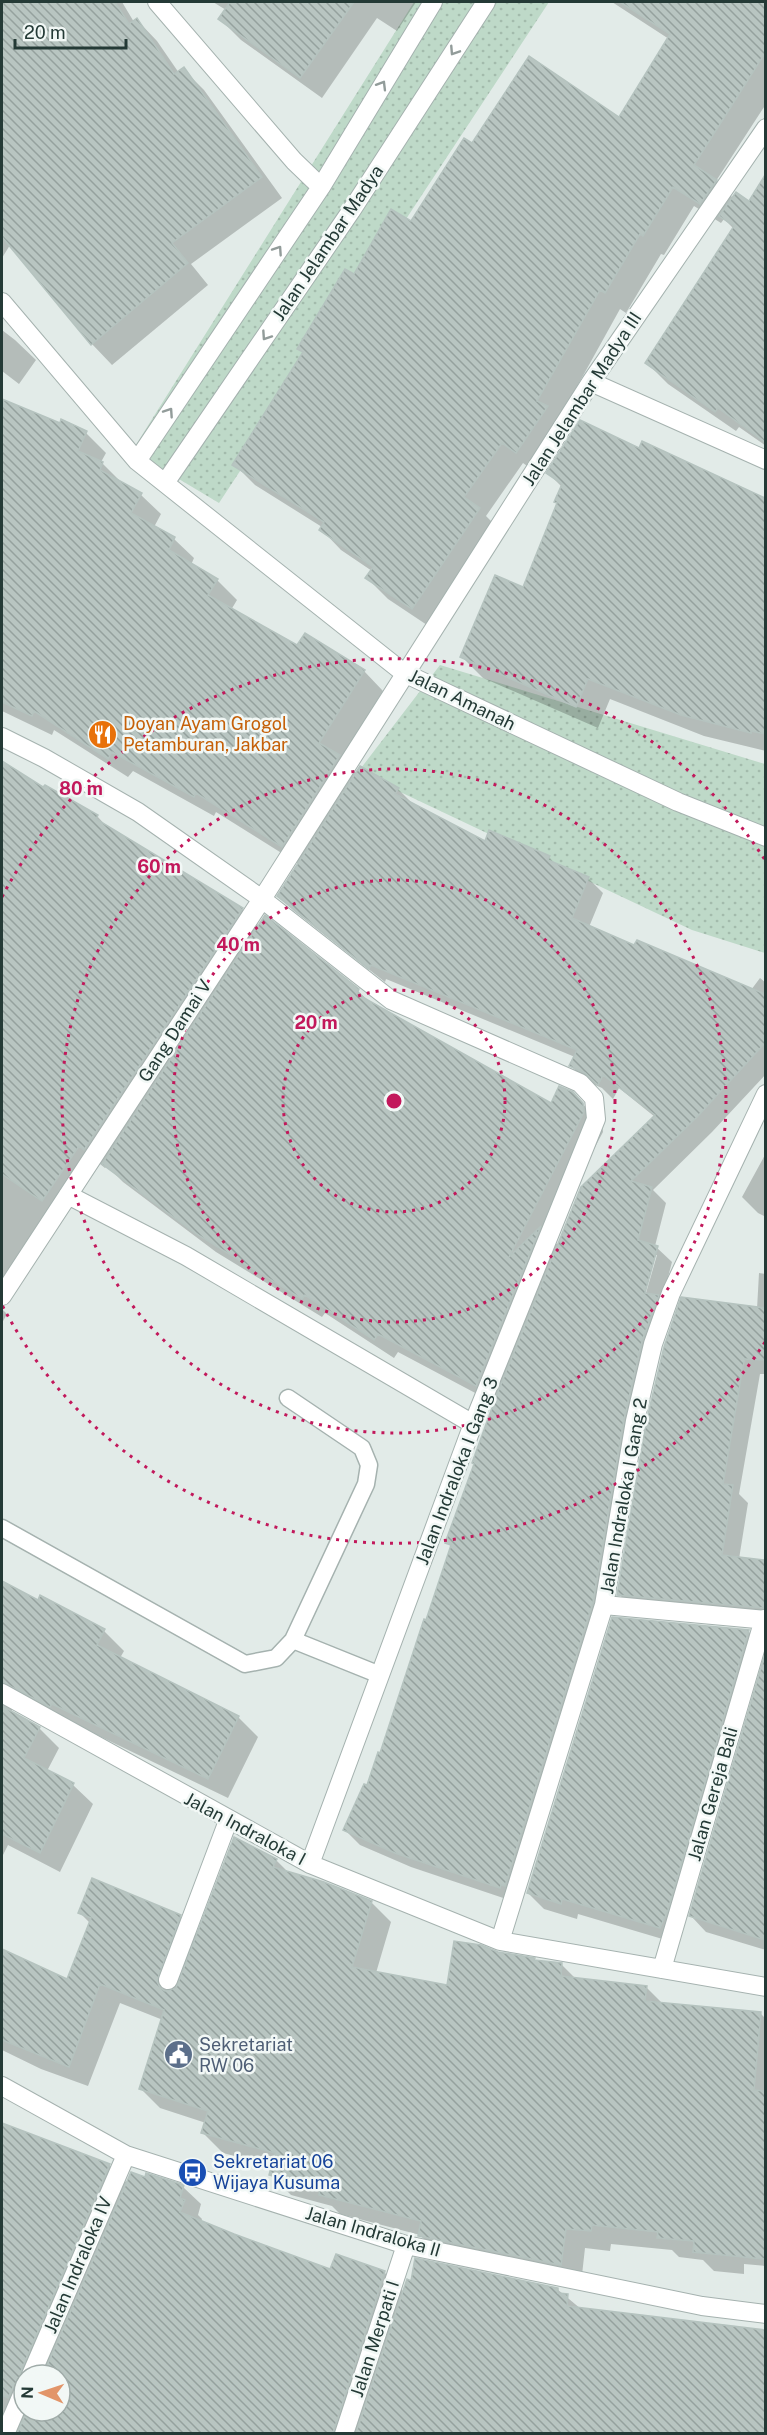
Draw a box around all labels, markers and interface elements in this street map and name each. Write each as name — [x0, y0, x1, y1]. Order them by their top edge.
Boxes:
scale bar — [15, 12, 126, 50]
text: 20 m — [24, 22, 66, 43]
one-way arrow — [451, 44, 462, 55]
one-way arrow — [375, 81, 387, 91]
street label: Jalan Jelambar Madya — [268, 161, 387, 324]
one-way arrow — [271, 246, 282, 257]
street label: Jalan Jelambar Madya III — [518, 308, 646, 489]
one-way arrow — [262, 329, 273, 340]
one-way arrow — [162, 408, 174, 418]
street label: Jalan Amanah — [405, 665, 519, 734]
place label: Doyan Ayam Grogol Petamburan, Jakbar — [123, 713, 288, 755]
restaurant icon: Doyan Ayam Grogol Petamburan, Jakbar — [86, 718, 118, 750]
text: 80 m — [59, 778, 103, 799]
text: 60 m — [137, 856, 181, 877]
text: 40 m — [216, 934, 260, 955]
street label: Gang Damai V — [134, 976, 215, 1086]
text: 20 m — [294, 1012, 338, 1033]
centre of rings — [384, 1091, 404, 1111]
street label: Jalan Indraloka I Gang 3 — [411, 1374, 502, 1568]
street label: Jalan Indraloka I Gang 2 — [596, 1396, 651, 1596]
street label: Jalan Gereja Bali — [683, 1724, 742, 1863]
street label: Jalan Indraloka I — [181, 1788, 310, 1869]
place label: Sekretariat RW 06 — [199, 2034, 293, 2076]
public building icon: Sekretariat RW 06 — [162, 2039, 194, 2071]
place label: Sekretariat 06 Wijaya Kusuma — [213, 2151, 340, 2193]
bus stop icon: Sekretariat 06 Wijaya Kusuma — [176, 2156, 208, 2188]
street label: Jalan Indraloka IV — [39, 2193, 116, 2336]
street label: Jalan Indraloka II — [303, 2202, 443, 2261]
street label: Jalan Merpati I — [346, 2278, 403, 2400]
north arrow — [12, 2363, 72, 2423]
text: N — [18, 2386, 37, 2399]

